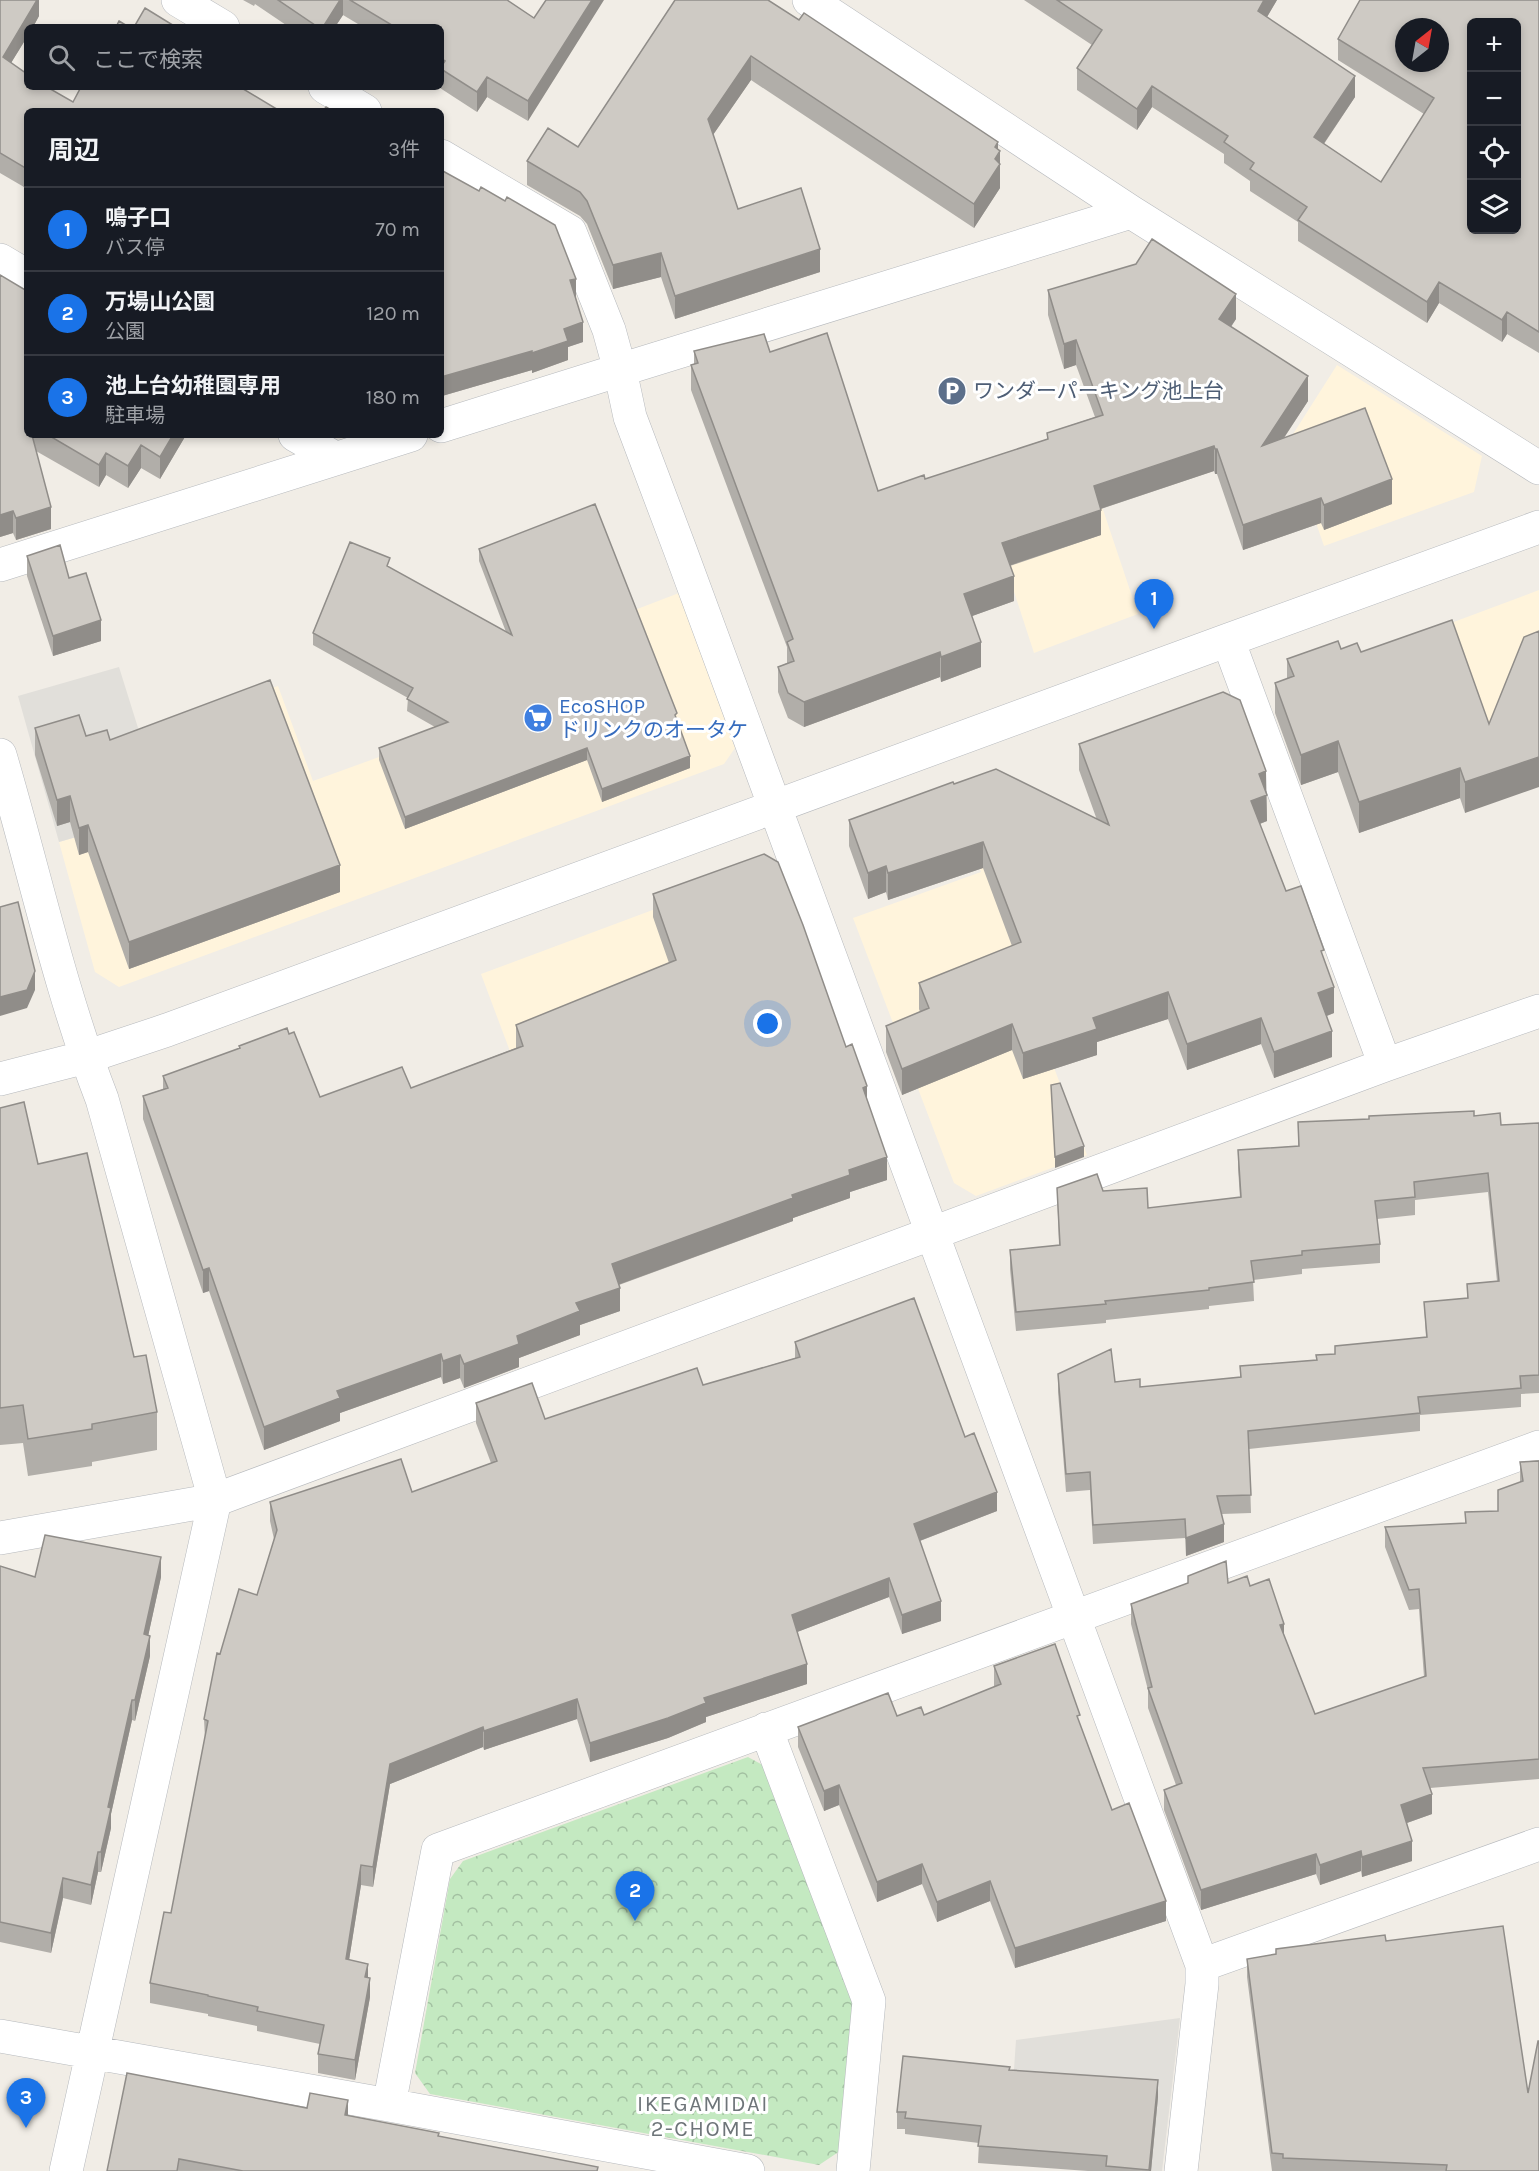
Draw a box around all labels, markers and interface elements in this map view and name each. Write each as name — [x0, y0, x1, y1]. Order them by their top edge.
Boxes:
north arrow — [1395, 18, 1449, 72]
map controls — [1467, 18, 1521, 234]
button: + — [1467, 18, 1521, 72]
search box — [24, 24, 444, 90]
icon: search — [45, 41, 78, 74]
text: ここで検索 — [93, 47, 203, 73]
button: − — [1467, 72, 1521, 126]
button: locate — [1467, 126, 1521, 180]
text: 周辺 — [48, 135, 100, 166]
text: 3件 — [388, 138, 420, 161]
button: layers — [1467, 180, 1521, 234]
text: 鳴子口 — [105, 205, 171, 231]
text: 1 — [64, 218, 71, 241]
text: 70 m — [375, 218, 420, 241]
text: バス停 — [105, 236, 165, 259]
text: 万場山公園 — [105, 289, 215, 315]
text: 2 — [61, 302, 74, 325]
text: 120 m — [366, 302, 420, 325]
text: 公園 — [105, 320, 145, 343]
text: 池上台幼稚園専用 — [105, 373, 281, 399]
parking icon: ワンダーパーキング池上台 — [936, 375, 968, 407]
place label: ワンダーパーキング池上台 — [973, 379, 1224, 403]
text: 3 — [61, 386, 74, 409]
text: 180 m — [366, 386, 420, 409]
text: 駐車場 — [105, 404, 165, 427]
pin: 1 — [1134, 580, 1174, 629]
place label: EcoSHOP ドリンクのオータケ — [559, 694, 748, 742]
supermarket icon: EcoSHOP ドリンクのオータケ — [522, 702, 554, 734]
your location — [753, 1009, 782, 1038]
pin: 2 — [616, 1872, 654, 1921]
pin: 3 — [6, 2078, 46, 2128]
district label: IKEGAMIDAI 2-CHOME — [637, 2091, 769, 2142]

